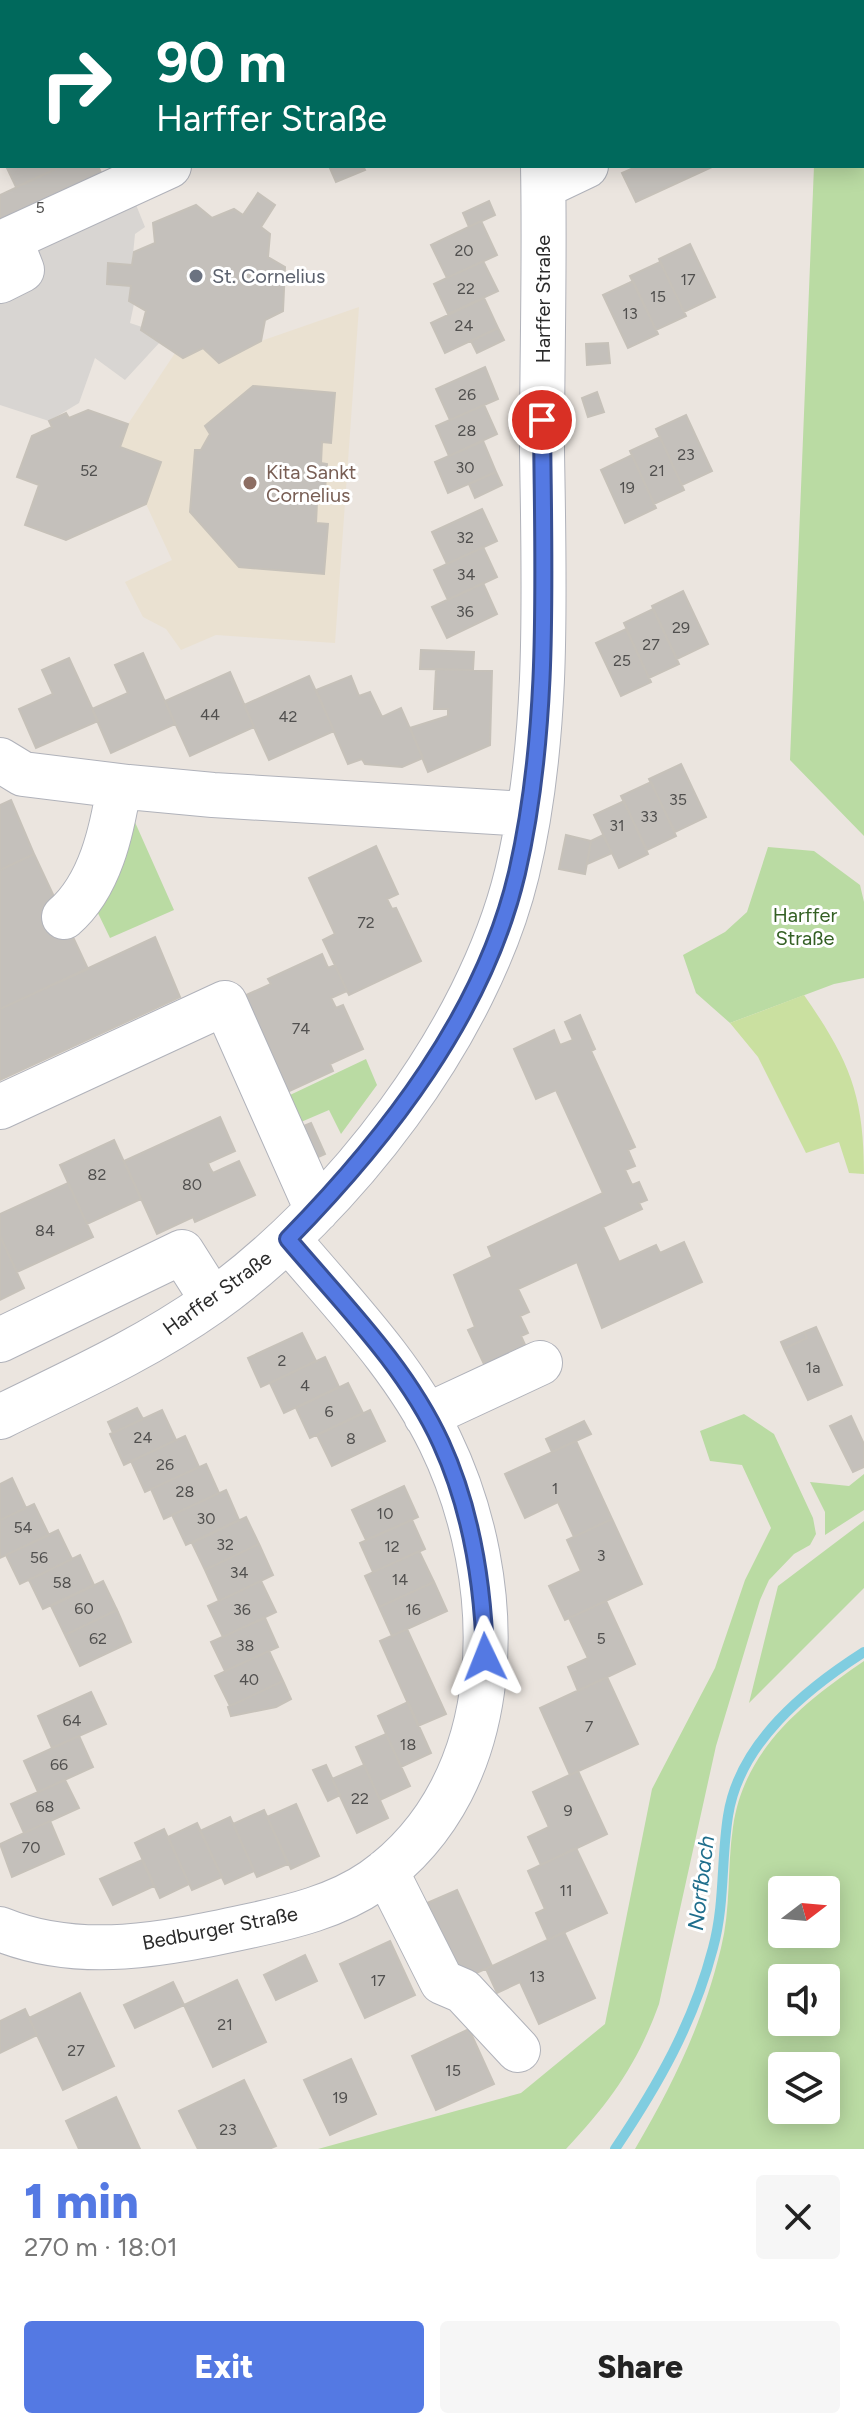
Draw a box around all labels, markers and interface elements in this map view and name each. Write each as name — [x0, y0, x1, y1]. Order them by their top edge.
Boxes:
text: 90 m — [156, 29, 287, 96]
icon: right — [24, 32, 128, 136]
text: Harffer Straße — [156, 97, 387, 140]
house number: 5 — [35, 198, 45, 217]
street label: Harffer Straße — [531, 235, 555, 363]
house number: 20 — [454, 241, 474, 260]
place label: St. Cornelius — [212, 264, 325, 288]
marker: St. Cornelius — [187, 267, 205, 285]
house number: 17 — [680, 270, 696, 289]
house number: 22 — [457, 279, 475, 298]
house number: 15 — [650, 287, 666, 306]
house number: 13 — [622, 304, 638, 323]
house number: 24 — [455, 316, 473, 335]
house number: 26 — [458, 385, 476, 404]
pin — [508, 386, 576, 454]
icon: arrive — [520, 398, 564, 442]
house number: 28 — [458, 421, 476, 440]
house number: 23 — [677, 445, 695, 464]
house number: 30 — [456, 458, 474, 477]
place label: Kita Sankt Cornelius — [266, 460, 356, 507]
house number: 52 — [80, 461, 98, 480]
house number: 21 — [649, 461, 665, 480]
marker: Kita Sankt Cornelius — [241, 474, 259, 492]
house number: 19 — [619, 478, 635, 497]
house number: 32 — [456, 528, 474, 547]
house number: 34 — [457, 565, 475, 584]
house number: 36 — [456, 602, 474, 621]
house number: 29 — [672, 618, 690, 637]
house number: 27 — [642, 635, 660, 654]
house number: 25 — [613, 651, 631, 670]
house number: 44 — [200, 705, 220, 724]
house number: 42 — [279, 707, 297, 726]
house number: 35 — [669, 790, 687, 809]
house number: 33 — [640, 807, 658, 826]
house number: 31 — [609, 816, 625, 835]
park label: Harffer Straße — [773, 903, 837, 950]
house number: 72 — [357, 913, 375, 932]
house number: 74 — [292, 1019, 310, 1038]
house number: 82 — [88, 1165, 106, 1184]
house number: 80 — [182, 1175, 202, 1194]
house number: 84 — [35, 1221, 55, 1240]
street label: Harffer Straße — [158, 1246, 276, 1340]
house number: 2 — [278, 1351, 286, 1370]
house number: 1a — [806, 1358, 820, 1377]
house number: 4 — [300, 1376, 310, 1395]
house number: 6 — [324, 1402, 334, 1421]
house number: 24 — [134, 1428, 152, 1447]
house number: 8 — [346, 1429, 356, 1448]
house number: 26 — [156, 1455, 174, 1474]
house number: 1 — [552, 1479, 558, 1498]
house number: 28 — [176, 1482, 194, 1501]
house number: 10 — [377, 1504, 393, 1523]
house number: 30 — [197, 1509, 215, 1528]
house number: 54 — [13, 1518, 33, 1537]
house number: 32 — [216, 1535, 234, 1554]
house number: 12 — [384, 1537, 400, 1556]
house number: 3 — [597, 1546, 605, 1565]
house number: 56 — [30, 1548, 48, 1567]
house number: 34 — [230, 1563, 248, 1582]
house number: 14 — [392, 1570, 408, 1589]
house number: 58 — [52, 1573, 72, 1592]
house number: 60 — [74, 1599, 94, 1618]
house number: 36 — [233, 1600, 251, 1619]
house number: 16 — [405, 1600, 421, 1619]
position arrow — [443, 1615, 527, 1699]
house number: 62 — [89, 1629, 107, 1648]
house number: 5 — [596, 1629, 606, 1648]
house number: 38 — [236, 1636, 254, 1655]
house number: 40 — [239, 1670, 259, 1689]
house number: 64 — [63, 1711, 82, 1730]
house number: 7 — [585, 1717, 594, 1736]
house number: 18 — [400, 1735, 416, 1754]
house number: 66 — [50, 1755, 68, 1774]
house number: 22 — [351, 1789, 369, 1808]
house number: 68 — [36, 1797, 54, 1816]
house number: 9 — [563, 1801, 573, 1820]
water label: Norfbach — [682, 1834, 720, 1932]
house number: 70 — [22, 1838, 40, 1857]
north arrow — [768, 1876, 840, 1948]
map controls — [768, 1876, 840, 2124]
house number: 11 — [559, 1881, 573, 1900]
street label: Bedburger Straße — [140, 1901, 300, 1955]
button: sound — [768, 1964, 840, 2036]
house number: 13 — [529, 1967, 545, 1986]
house number: 17 — [370, 1971, 386, 1990]
house number: 21 — [217, 2015, 233, 2034]
house number: 27 — [67, 2041, 85, 2060]
button: layers — [768, 2052, 840, 2124]
house number: 15 — [445, 2061, 461, 2080]
house number: 19 — [332, 2088, 348, 2107]
house number: 23 — [219, 2120, 237, 2139]
text: 1 min — [24, 2172, 139, 2230]
button: close — [756, 2175, 840, 2259]
text: 270 m · 18:01 — [24, 2231, 178, 2263]
button: Exit — [24, 2321, 424, 2413]
button: Share — [440, 2321, 840, 2413]

